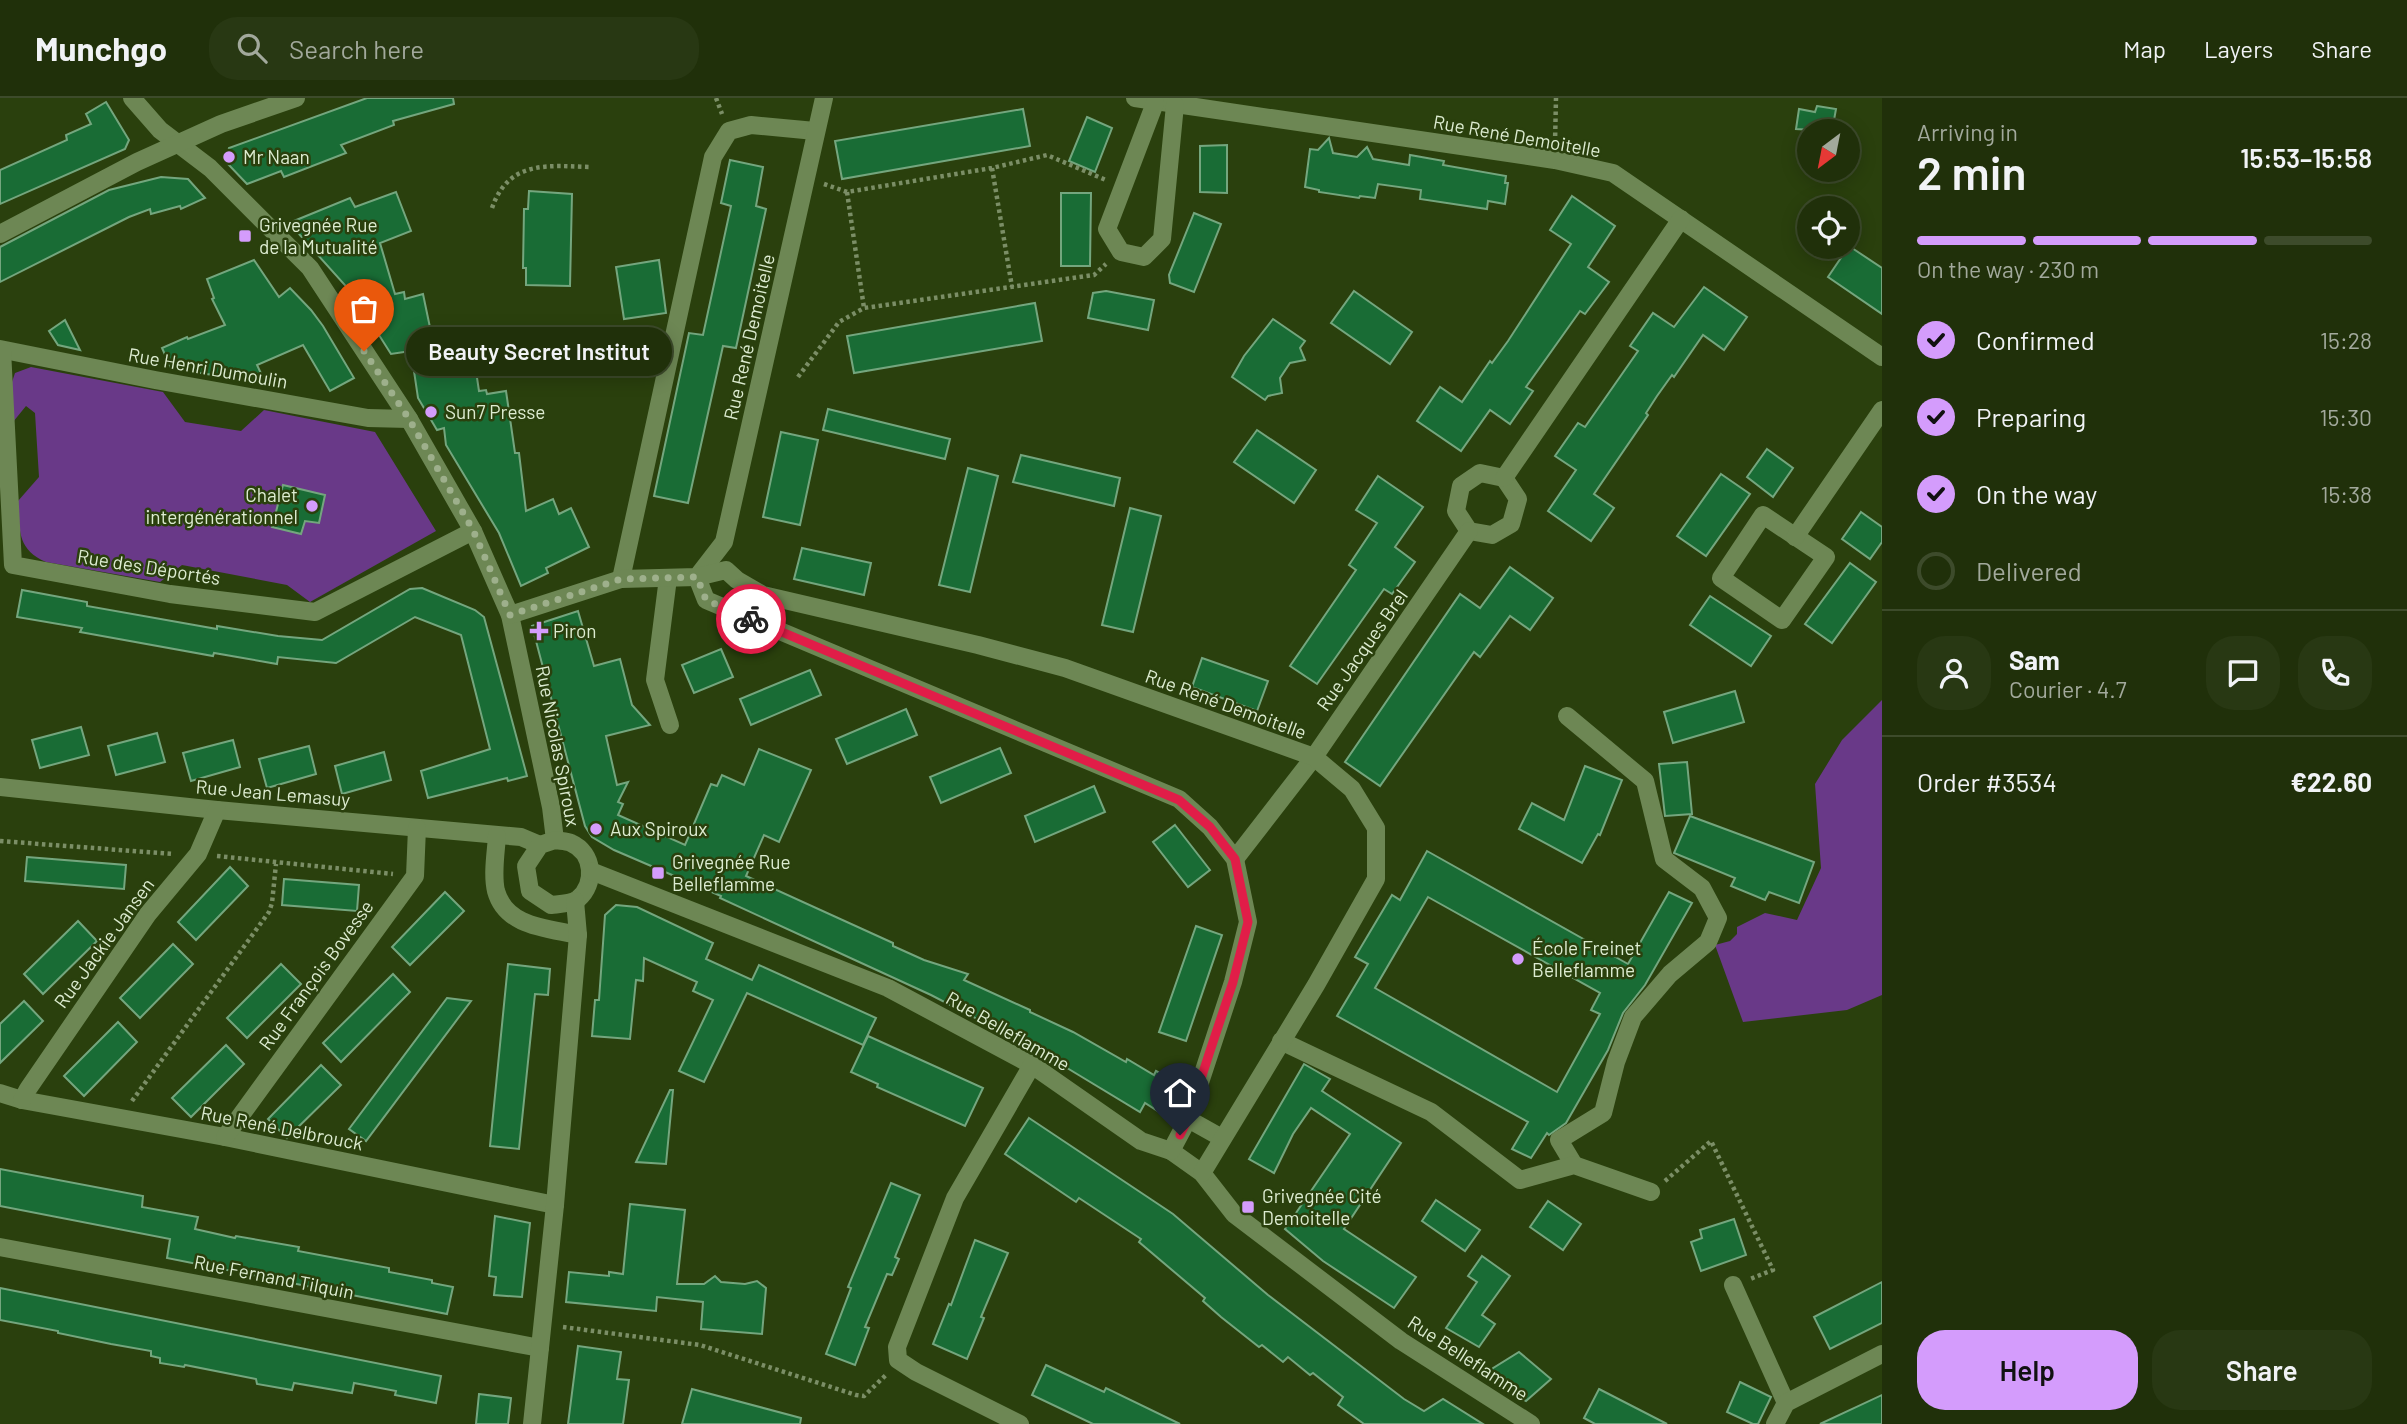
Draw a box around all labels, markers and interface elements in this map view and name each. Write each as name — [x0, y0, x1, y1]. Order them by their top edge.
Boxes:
search box — [209, 17, 699, 80]
text: Munchgo — [35, 28, 167, 68]
icon: search — [233, 29, 271, 67]
text: Search here — [289, 33, 424, 64]
text: Map — [2123, 34, 2166, 63]
text: Layers — [2204, 34, 2273, 63]
text: Share — [2311, 34, 2372, 63]
street label: Rue René Demoitelle — [1432, 109, 1603, 162]
text: Arriving in — [1917, 118, 2018, 146]
north arrow — [1797, 119, 1860, 182]
map controls — [1797, 119, 1860, 259]
text: 15:53–15:58 — [2240, 142, 2372, 173]
text: 2 min — [1917, 144, 2026, 199]
place label: Mr Naan — [243, 145, 310, 168]
marker: Mr Naan — [221, 149, 237, 165]
button: locate — [1797, 196, 1860, 259]
place label: Grivegnée Rue de la Mutualité — [259, 213, 378, 258]
marker: Grivegnée Rue de la Mutualité — [237, 228, 253, 244]
street label: Rue René Demoitelle — [718, 252, 779, 422]
text: On the way · 230 m — [1917, 255, 2099, 283]
pin — [334, 279, 394, 351]
icon: bag — [345, 290, 383, 328]
icon: check — [1917, 321, 1955, 359]
text: Confirmed — [1976, 324, 2095, 355]
text: 15:28 — [2320, 326, 2372, 354]
callout: Beauty Secret Institut — [406, 327, 672, 376]
text: Beauty Secret Institut — [428, 337, 650, 365]
street label: Rue Henri Dumoulin — [127, 342, 290, 393]
icon: check — [1917, 398, 1955, 436]
place label: Sun7 Presse — [445, 400, 545, 423]
text: Preparing — [1976, 401, 2086, 432]
text: 15:30 — [2319, 403, 2372, 431]
marker: Sun7 Presse — [423, 404, 439, 420]
icon: check — [1917, 475, 1955, 513]
text: On the way — [1976, 478, 2097, 509]
text: 15:38 — [2321, 480, 2372, 508]
place label: Chalet intergénérationnel — [145, 483, 298, 528]
marker: Chalet intergénérationnel — [304, 498, 320, 514]
street label: Rue des Déportés — [76, 544, 222, 589]
text: Delivered — [1976, 555, 2082, 586]
courier — [716, 584, 786, 654]
street label: Rue Jacques Brel — [1311, 585, 1412, 715]
icon: bike — [732, 600, 770, 638]
place label: Piron — [553, 619, 597, 642]
marker: Piron — [531, 623, 547, 639]
button: person — [1917, 636, 1991, 710]
button: chat — [2206, 636, 2280, 710]
button: phone — [2298, 636, 2372, 710]
text: Sam — [2009, 644, 2060, 675]
street label: Rue Nicolas Spiroux — [532, 663, 585, 828]
street label: Rue René Demoitelle — [1142, 664, 1310, 743]
text: Courier · 4.7 — [2009, 675, 2127, 703]
text: Order #3534 — [1917, 766, 2057, 797]
text: €22.60 — [2291, 766, 2372, 797]
street label: Rue Jean Lemasuy — [195, 774, 351, 811]
place label: Aux Spiroux — [610, 817, 707, 840]
marker: Aux Spiroux — [588, 821, 604, 837]
place label: Grivegnée Rue Belleflamme — [672, 850, 791, 895]
marker: Grivegnée Rue Belleflamme — [650, 865, 666, 881]
street label: Rue Jackie Jansen — [49, 873, 158, 1012]
street label: Rue François Bovesse — [253, 895, 378, 1054]
place label: École Freinet Belleflamme — [1532, 936, 1641, 981]
marker: École Freinet Belleflamme — [1510, 951, 1526, 967]
street label: Rue Belleflamme — [942, 986, 1074, 1075]
pin — [1150, 1063, 1210, 1135]
icon: home — [1161, 1074, 1199, 1112]
street label: Rue René Delbrouck — [199, 1100, 365, 1155]
place label: Grivegnée Cité Demoitelle — [1262, 1184, 1382, 1229]
marker: Grivegnée Cité Demoitelle — [1240, 1199, 1256, 1215]
street label: Rue Fernand Tilquin — [192, 1250, 356, 1303]
street label: Rue Belleflamme — [1404, 1310, 1533, 1405]
button: Help — [1917, 1330, 2138, 1410]
button: Share — [2152, 1330, 2372, 1410]

